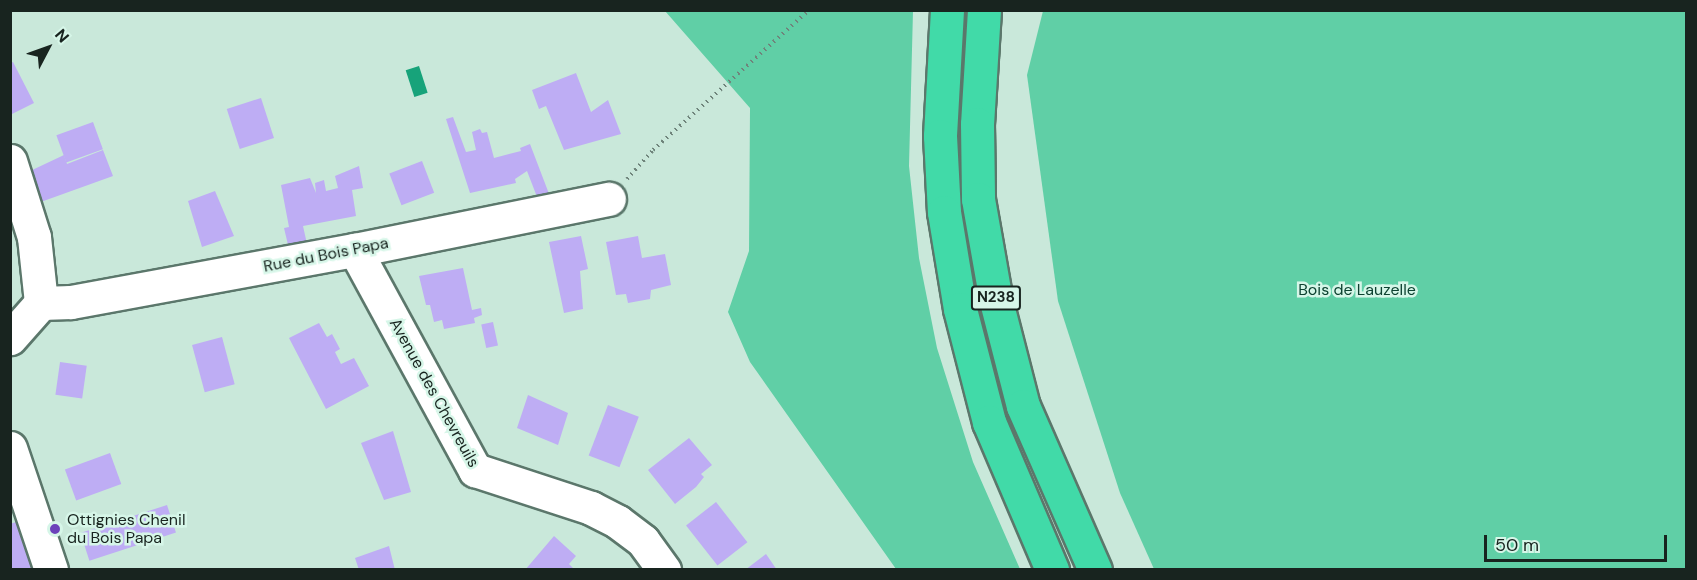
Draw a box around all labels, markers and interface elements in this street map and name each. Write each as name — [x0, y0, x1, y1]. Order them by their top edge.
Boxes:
north arrow — [18, 18, 78, 78]
text: N — [50, 25, 74, 47]
street label: Rue du Bois Papa — [262, 233, 390, 277]
park label: Bois de Lauzelle — [1298, 280, 1416, 300]
road number: N238 — [970, 286, 1022, 310]
street label: Avenue des Chevreuils — [385, 315, 483, 471]
place label: Ottignies Chenil du Bois Papa — [67, 510, 185, 548]
marker: Ottignies Chenil du Bois Papa — [48, 522, 62, 536]
scale bar — [1487, 523, 1670, 561]
text: 50 m — [1495, 533, 1539, 557]

